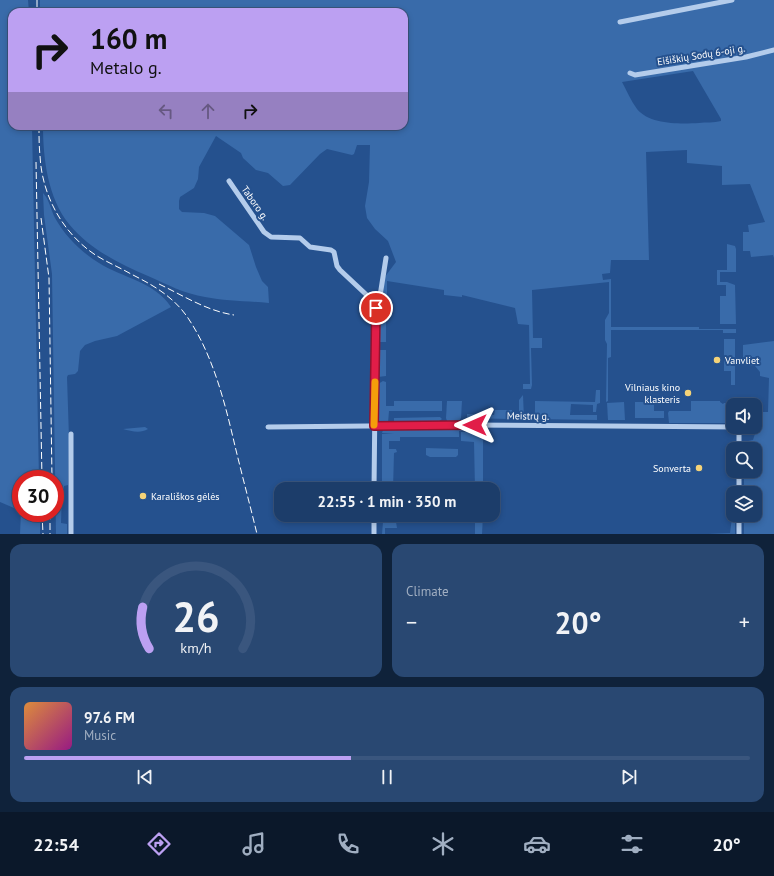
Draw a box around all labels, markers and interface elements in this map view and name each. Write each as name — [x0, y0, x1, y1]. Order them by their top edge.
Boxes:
text: 160 m — [90, 20, 167, 57]
icon: right — [24, 24, 76, 76]
street label: Eišiškių Sodų 6-oji g. — [656, 42, 746, 68]
text: Metalo g. — [90, 56, 162, 79]
icon: left — [155, 100, 177, 122]
icon: ahead — [197, 100, 219, 122]
icon: right — [239, 100, 261, 122]
street label: Taboro g. — [238, 183, 272, 223]
pin — [359, 291, 393, 325]
icon: arrive — [365, 297, 387, 319]
place label: Vanvliet — [724, 354, 760, 367]
marker: Vanvliet — [712, 355, 722, 365]
place label: Vilniaus kino klasteris — [624, 381, 680, 406]
marker: Vilniaus kino klasteris — [683, 388, 693, 398]
map controls — [726, 398, 762, 522]
button: sound — [726, 398, 762, 434]
position arrow — [454, 404, 496, 446]
street label: Meistrų g. — [507, 409, 549, 423]
button: search — [726, 442, 762, 478]
place label: Sonverta — [653, 462, 691, 475]
marker: Sonverta — [694, 463, 704, 473]
speed limit sign: 30 — [12, 470, 64, 522]
button: layers — [726, 486, 762, 522]
place label: Karališkos gėlės — [151, 490, 220, 503]
marker: Karališkos gėlės — [138, 491, 148, 501]
text: 22:55 · 1 min · 350 m — [318, 492, 456, 511]
text: Climate — [406, 583, 449, 600]
text: 26 — [172, 589, 220, 642]
text: 20° — [554, 603, 602, 642]
text: − — [406, 608, 417, 636]
text: + — [739, 608, 750, 636]
text: km/h — [180, 637, 212, 656]
text: 97.6 FM — [84, 708, 135, 727]
text: Music — [84, 727, 116, 744]
icon: previous — [134, 766, 156, 788]
icon: pause — [376, 766, 398, 788]
icon: next — [618, 766, 640, 788]
icon: directions — [145, 830, 173, 858]
icon: music — [240, 830, 268, 858]
icon: phone — [334, 830, 362, 858]
icon: climate — [429, 830, 457, 858]
icon: car — [523, 830, 551, 858]
icon: filters — [618, 830, 646, 858]
text: 22:54 — [33, 833, 79, 856]
text: 20° — [712, 833, 741, 856]

